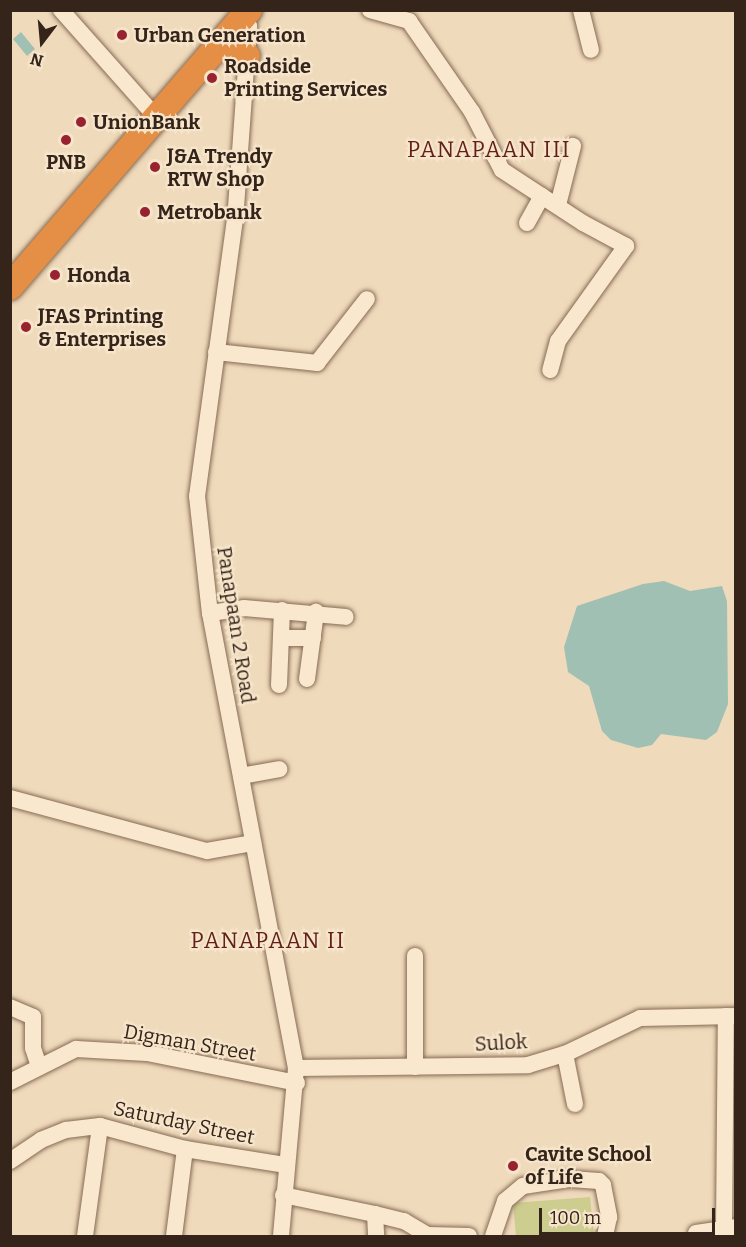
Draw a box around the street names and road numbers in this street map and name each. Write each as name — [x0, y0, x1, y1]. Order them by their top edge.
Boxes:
street label: Panapaan 2 Road — [212, 545, 260, 705]
street label: Digman Street — [122, 1020, 258, 1066]
street label: Sulok — [474, 1030, 528, 1056]
street label: Saturday Street — [111, 1096, 257, 1150]

